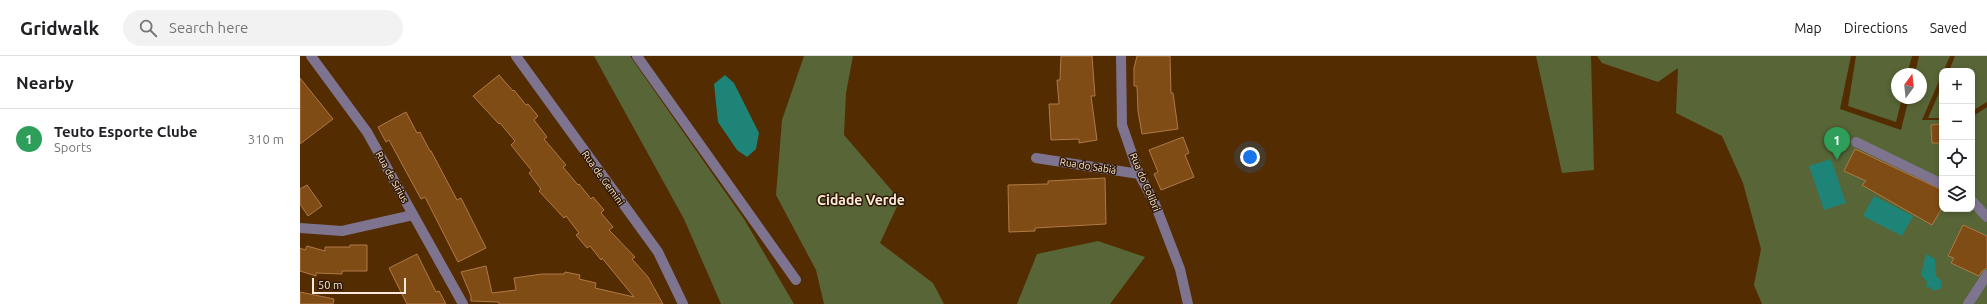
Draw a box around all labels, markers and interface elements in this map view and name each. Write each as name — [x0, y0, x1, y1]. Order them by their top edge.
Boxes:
search box — [123, 10, 403, 46]
text: Gridwalk — [20, 17, 99, 39]
icon: search — [137, 17, 159, 39]
text: Search here — [169, 19, 248, 36]
text: Map — [1794, 20, 1822, 36]
text: Directions — [1844, 20, 1908, 36]
text: Saved — [1930, 20, 1967, 36]
north arrow — [1891, 68, 1927, 104]
map controls — [1939, 68, 1975, 212]
button: + — [1939, 68, 1975, 104]
text: Nearby — [16, 73, 74, 92]
button: − — [1939, 104, 1975, 140]
text: Teuto Esporte Clube — [54, 123, 197, 140]
pin: 1 — [1824, 127, 1850, 160]
text: 1 — [25, 132, 33, 146]
text: 310 m — [248, 132, 284, 146]
text: Sports — [54, 140, 92, 154]
button: locate — [1939, 140, 1975, 176]
your location — [1240, 147, 1260, 167]
street label: Rua de Sirius — [373, 149, 411, 205]
street label: Rua de Gemini — [580, 149, 626, 207]
street label: Rua do Colibri — [1128, 151, 1162, 213]
street label: Rua do Sabiá — [1059, 156, 1117, 176]
button: layers — [1939, 176, 1975, 212]
district label: Cidade Verde — [817, 192, 905, 208]
scale bar — [312, 276, 406, 295]
text: 50 m — [318, 279, 342, 291]

